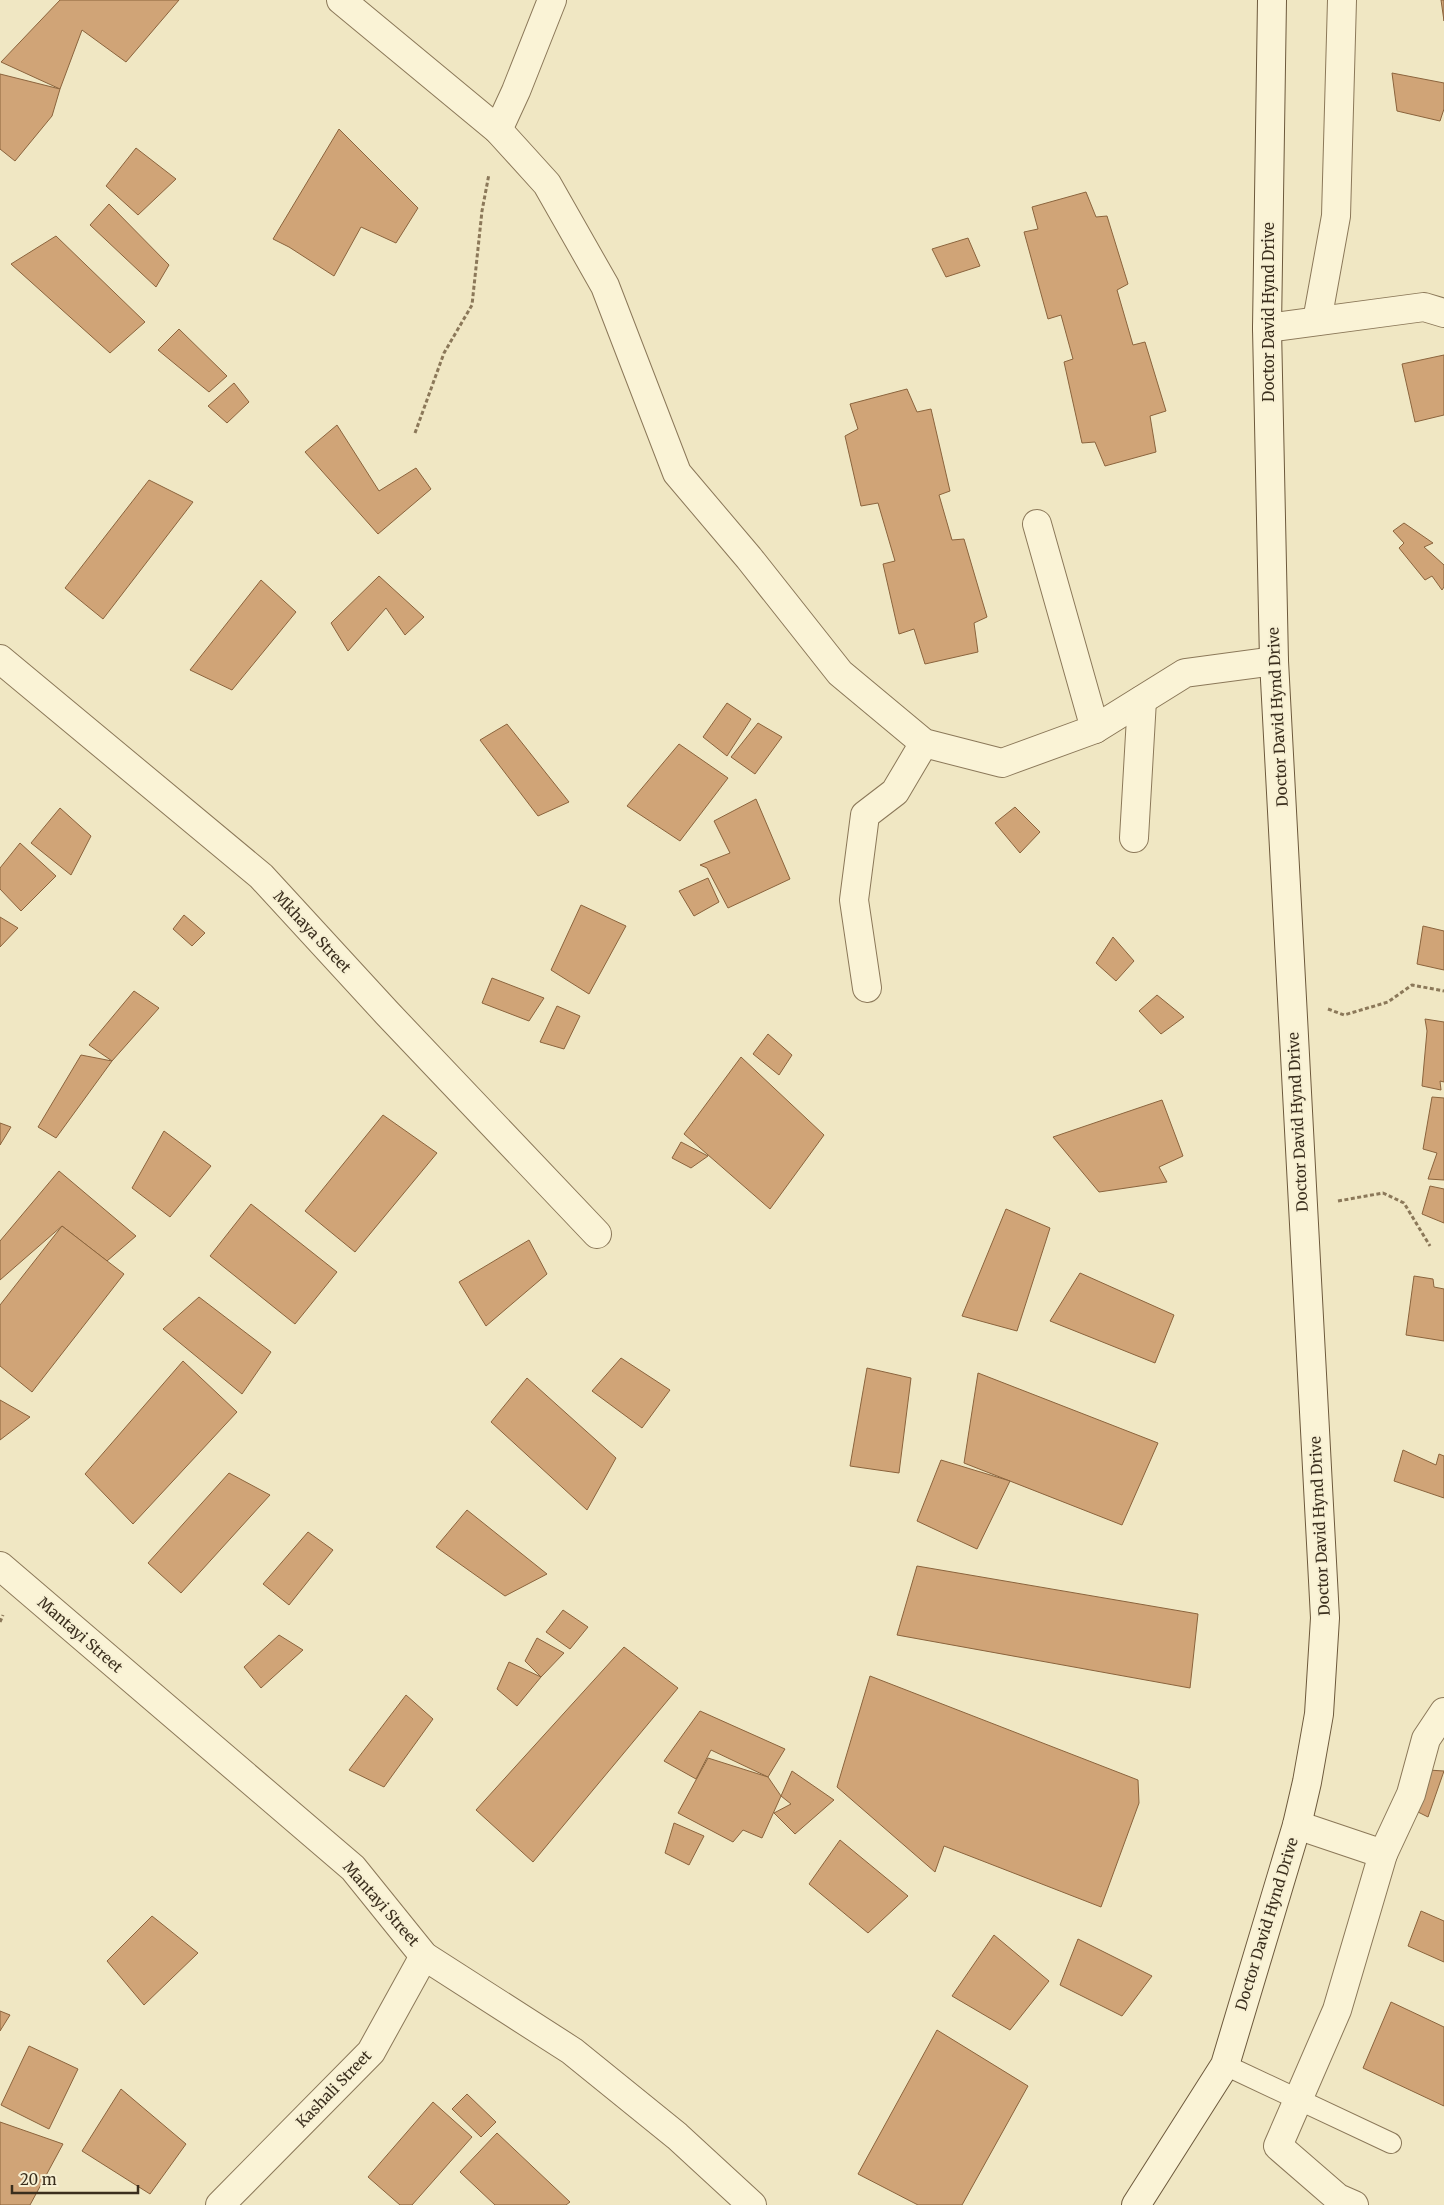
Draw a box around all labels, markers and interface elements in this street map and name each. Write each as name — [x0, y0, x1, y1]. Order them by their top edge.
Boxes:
street label: Doctor David Hynd Drive — [1259, 222, 1278, 402]
street label: Doctor David Hynd Drive — [1263, 627, 1292, 807]
street label: Mkhaya Street — [270, 887, 355, 977]
street label: Doctor David Hynd Drive — [1283, 1032, 1312, 1212]
street label: Doctor David Hynd Drive — [1305, 1436, 1334, 1616]
street label: Mantayi Street — [34, 1593, 127, 1677]
street label: Doctor David Hynd Drive — [1231, 1835, 1302, 2013]
street label: Mantayi Street — [339, 1857, 424, 1950]
street label: Kashali Street — [292, 2046, 375, 2131]
scale bar — [12, 2162, 139, 2194]
text: 20 m — [20, 2170, 57, 2189]

